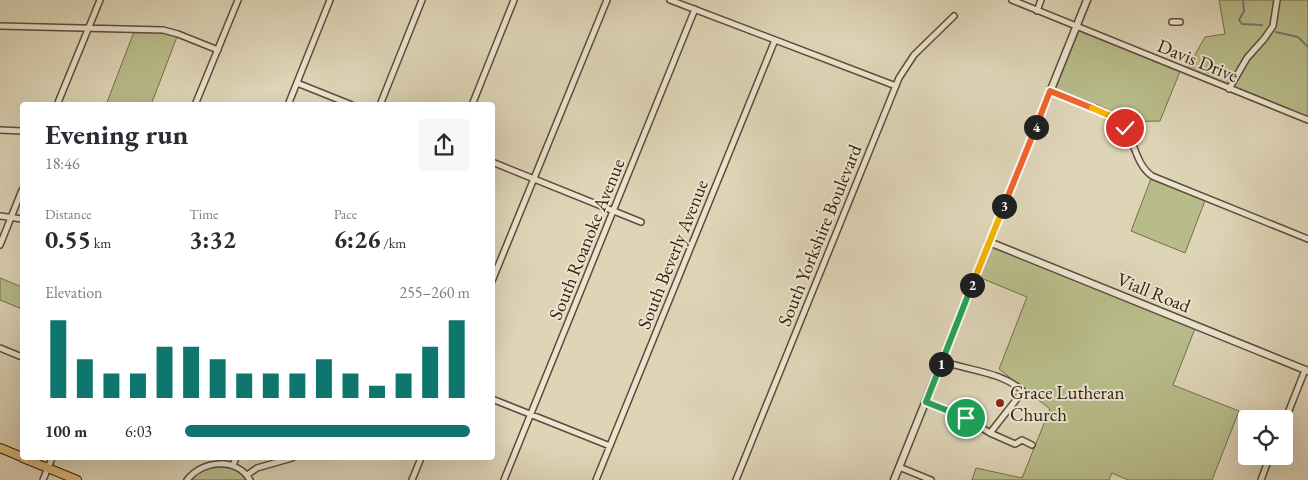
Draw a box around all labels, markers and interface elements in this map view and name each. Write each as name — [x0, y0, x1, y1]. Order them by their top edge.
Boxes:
street label: Davis Drive — [1154, 33, 1242, 88]
pin — [1104, 107, 1146, 149]
pin: 4 — [1024, 114, 1048, 140]
icon: check — [1111, 114, 1139, 142]
text: Evening run — [45, 116, 188, 152]
text: 4 — [1033, 118, 1040, 136]
button: share — [418, 119, 470, 171]
street label: South Yorkshire Boulevard — [772, 140, 867, 330]
text: 18:46 — [45, 153, 80, 174]
street label: South Roanoke Avenue — [543, 155, 630, 323]
street label: South Beverly Avenue — [631, 176, 714, 333]
pin: 3 — [992, 194, 1016, 218]
text: 3 — [1001, 197, 1008, 215]
text: Distance — [45, 205, 92, 223]
text: Time — [189, 205, 219, 223]
text: Pace — [334, 205, 357, 223]
text: 0.55 — [45, 223, 91, 255]
text: 3:32 — [189, 223, 236, 255]
text: 6:26 — [334, 223, 380, 255]
text: km — [91, 234, 111, 252]
text: /km — [380, 234, 406, 252]
street label: Viall Road — [1113, 266, 1195, 319]
pin: 2 — [960, 272, 984, 298]
text: 2 — [969, 276, 976, 294]
text: Elevation — [45, 282, 103, 303]
text: 255–260 m — [399, 282, 470, 303]
pin: 1 — [928, 352, 954, 376]
text: 1 — [938, 355, 945, 373]
place label: Grace Lutheran Church — [1010, 380, 1125, 427]
pin — [945, 397, 987, 439]
marker: Grace Lutheran Church — [994, 397, 1006, 409]
icon: arrive — [952, 404, 980, 432]
map controls — [1238, 410, 1293, 465]
button: locate — [1238, 410, 1293, 465]
text: 100 m — [45, 421, 87, 442]
text: 6:03 — [125, 421, 152, 442]

